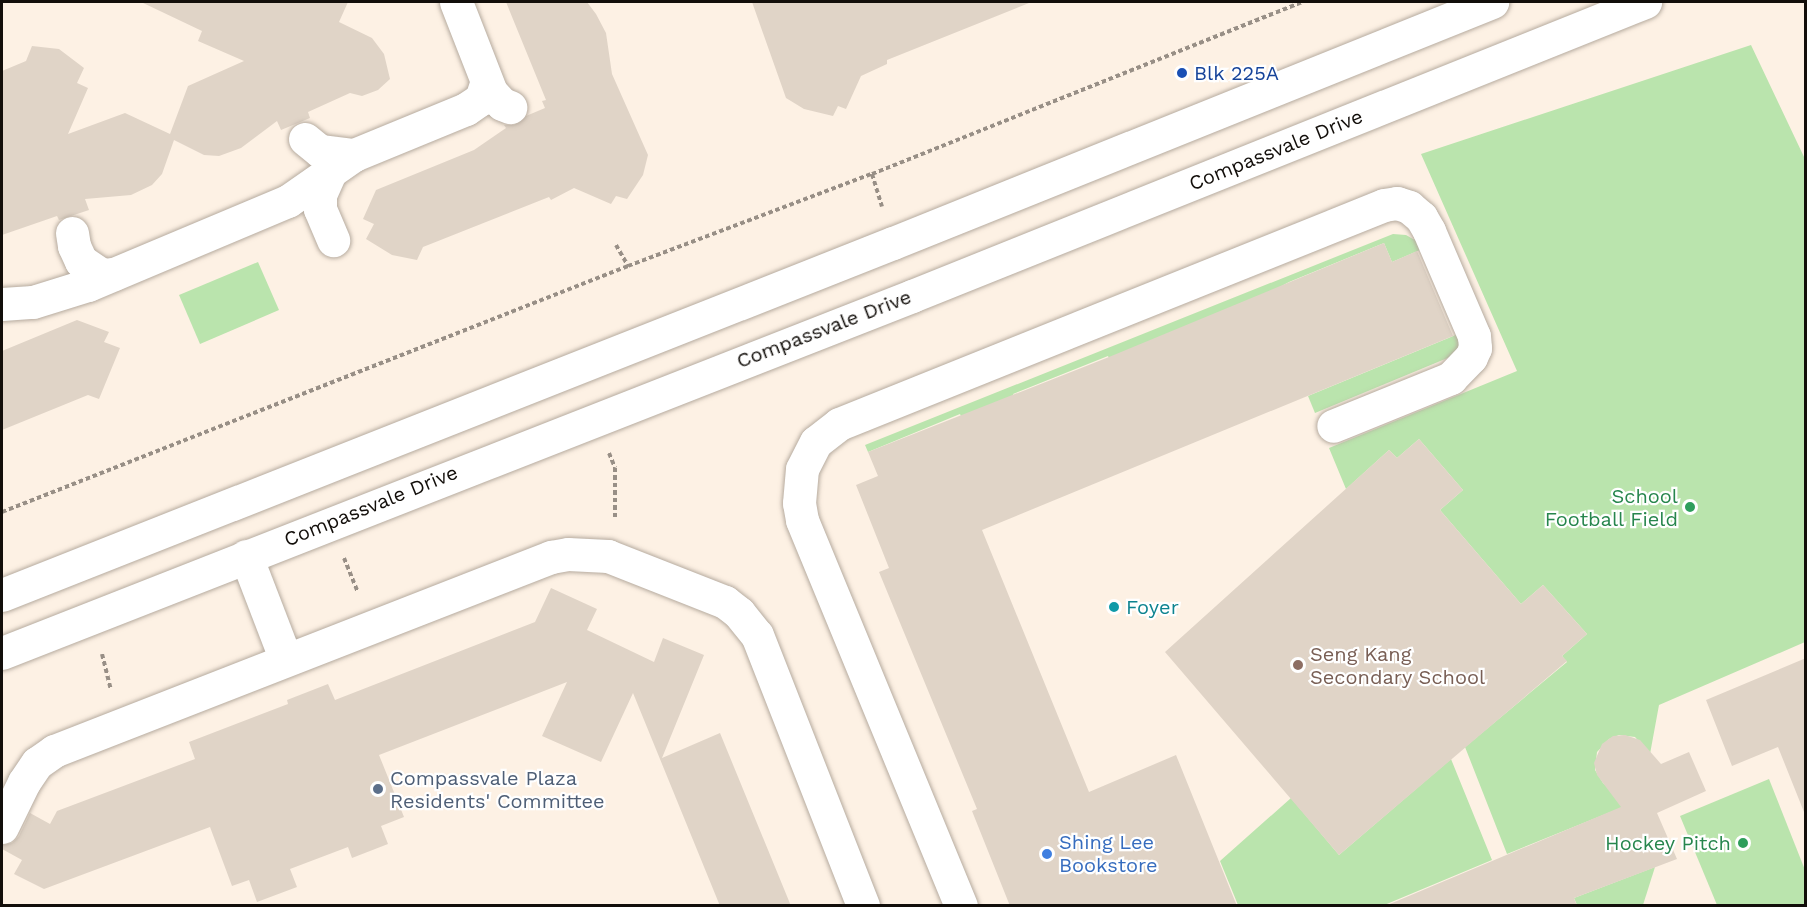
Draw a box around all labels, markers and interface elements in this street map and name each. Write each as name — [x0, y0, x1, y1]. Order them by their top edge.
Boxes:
place label: Blk 225A — [1194, 61, 1279, 85]
marker: Blk 225A — [1175, 66, 1189, 80]
street label: Compassvale Drive — [1186, 104, 1366, 196]
street label: Compassvale Drive — [733, 285, 915, 373]
street label: Compassvale Drive — [281, 460, 461, 552]
place label: School Football Field — [1544, 484, 1678, 531]
marker: School Football Field — [1683, 500, 1697, 514]
place label: Foyer — [1126, 595, 1179, 619]
marker: Foyer — [1107, 600, 1121, 614]
place label: Seng Kang Secondary School — [1310, 642, 1486, 689]
marker: Seng Kang Secondary School — [1291, 658, 1305, 672]
place label: Compassvale Plaza Residents' Committee — [390, 766, 605, 813]
marker: Compassvale Plaza Residents' Committee — [371, 782, 385, 796]
place label: Shing Lee Bookstore — [1059, 831, 1157, 878]
place label: Hockey Pitch — [1605, 831, 1731, 855]
marker: Hockey Pitch — [1736, 836, 1750, 850]
marker: Shing Lee Bookstore — [1040, 847, 1054, 861]

